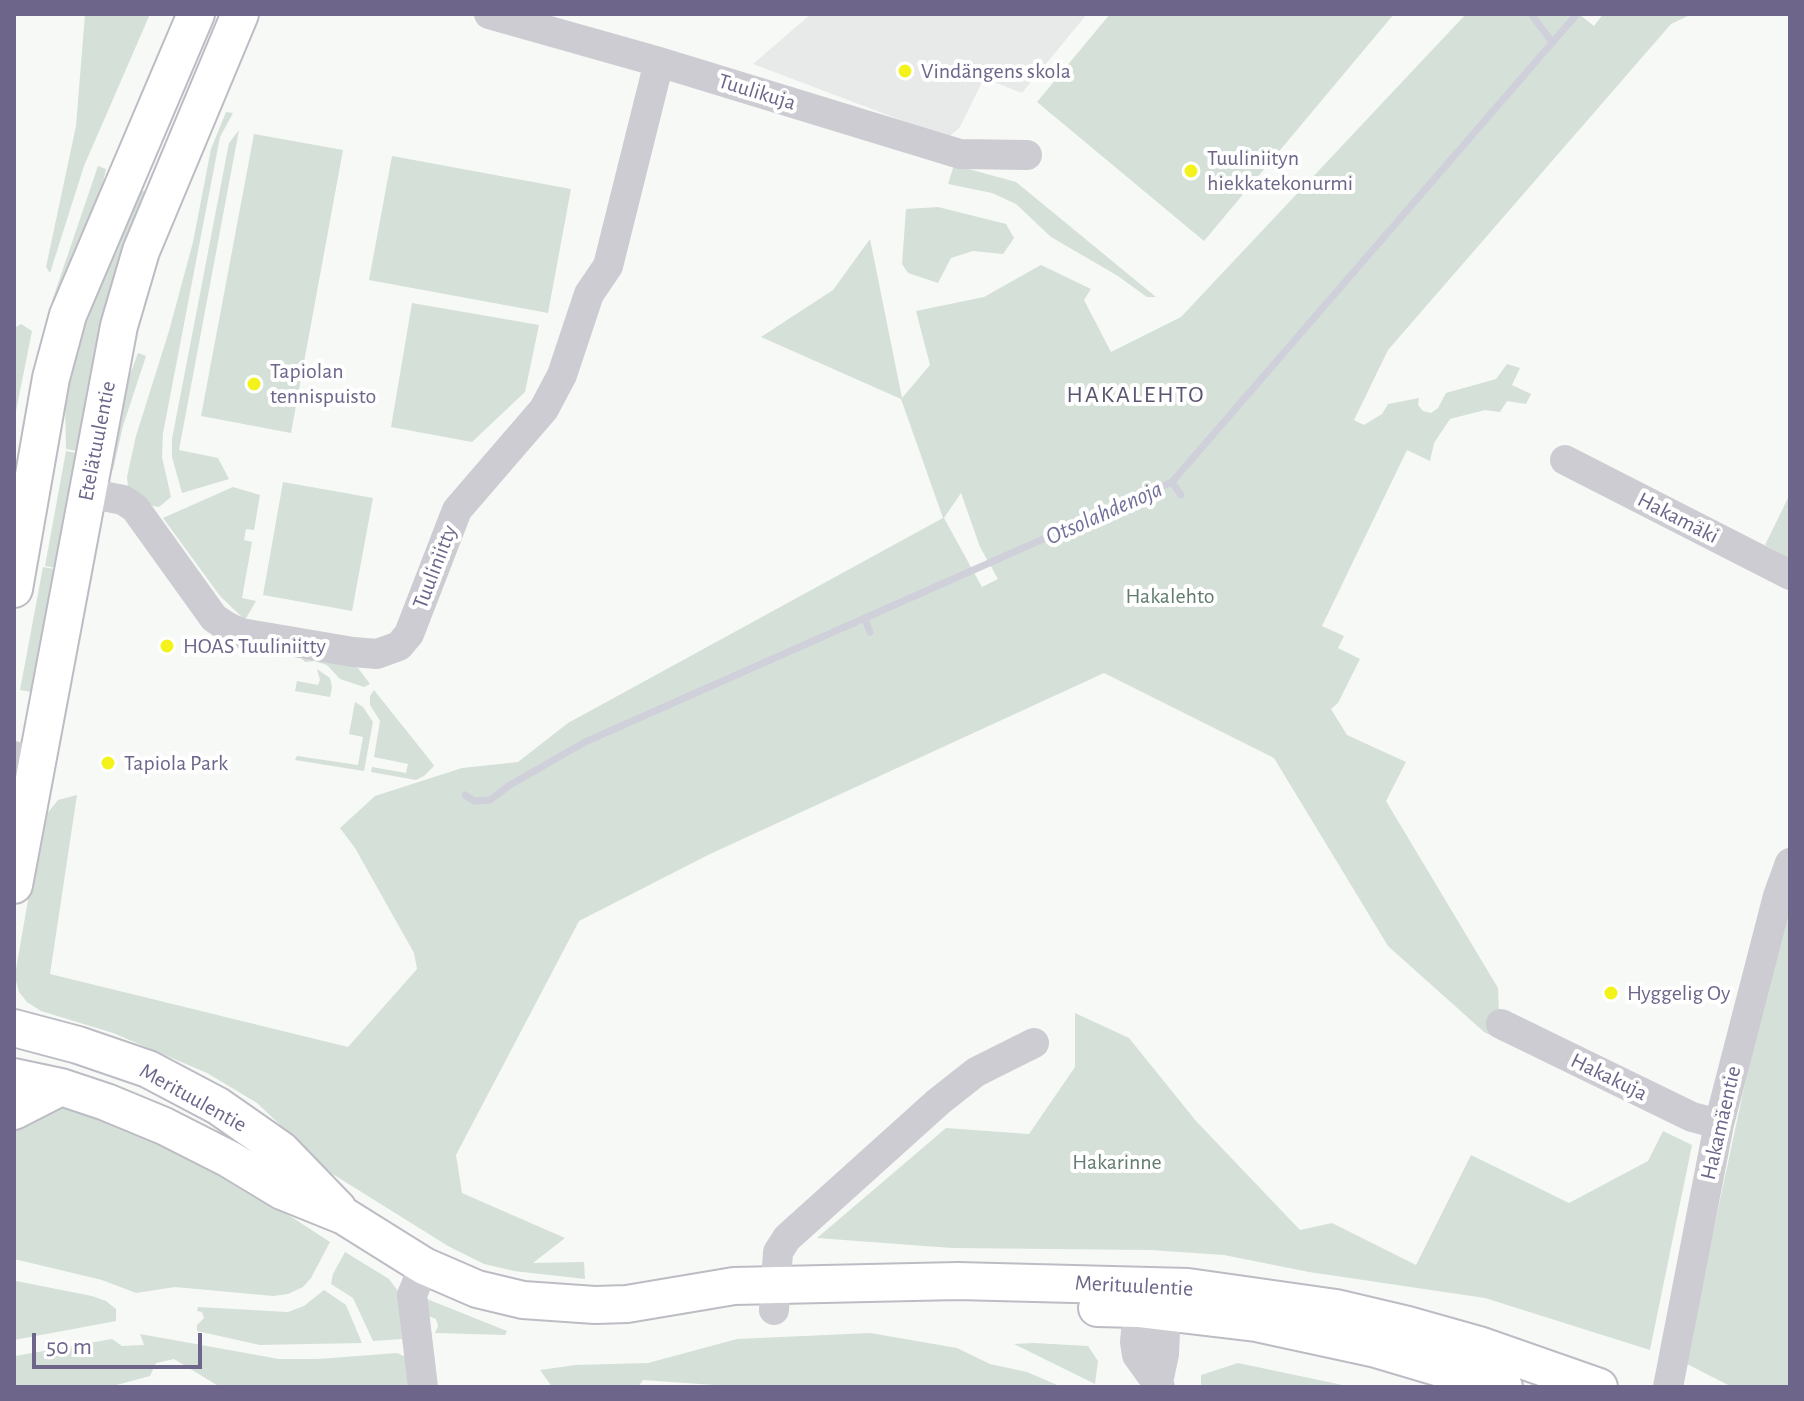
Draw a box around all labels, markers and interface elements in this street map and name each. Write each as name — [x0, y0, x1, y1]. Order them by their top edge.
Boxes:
place label: Vindängens skola — [921, 58, 1071, 84]
marker: Vindängens skola — [896, 62, 914, 80]
street label: Tuulikuja — [715, 68, 799, 116]
place label: Tuuliniityn hiekkatekonurmi — [1207, 145, 1353, 196]
marker: Tuuliniityn hiekkatekonurmi — [1182, 162, 1200, 180]
place label: Tapiolan tennispuisto — [270, 358, 376, 410]
marker: Tapiolan tennispuisto — [245, 375, 263, 393]
street label: Etelätuulentie — [72, 379, 122, 503]
district label: HAKALEHTO — [1067, 381, 1205, 409]
water label: Otsolahdenoja — [1041, 474, 1167, 552]
street label: Hakamäki — [1633, 486, 1723, 550]
street label: Tuuliniitty — [407, 521, 463, 613]
park label: Hakalehto — [1125, 583, 1215, 609]
place label: HOAS Tuuliniitty — [183, 633, 326, 659]
marker: HOAS Tuuliniitty — [158, 637, 176, 655]
place label: Tapiola Park — [124, 750, 228, 776]
marker: Tapiola Park — [99, 754, 117, 772]
place label: Hyggelig Oy — [1627, 980, 1730, 1006]
marker: Hyggelig Oy — [1602, 984, 1620, 1002]
street label: Hakakuja — [1566, 1047, 1652, 1107]
street label: Merituulentie — [135, 1058, 251, 1138]
street label: Hakamäentie — [1695, 1064, 1747, 1182]
park label: Hakarinne — [1072, 1149, 1162, 1175]
street label: Merituulentie — [1074, 1270, 1194, 1302]
scale bar — [36, 1317, 206, 1367]
text: 50 m — [46, 1335, 92, 1359]

